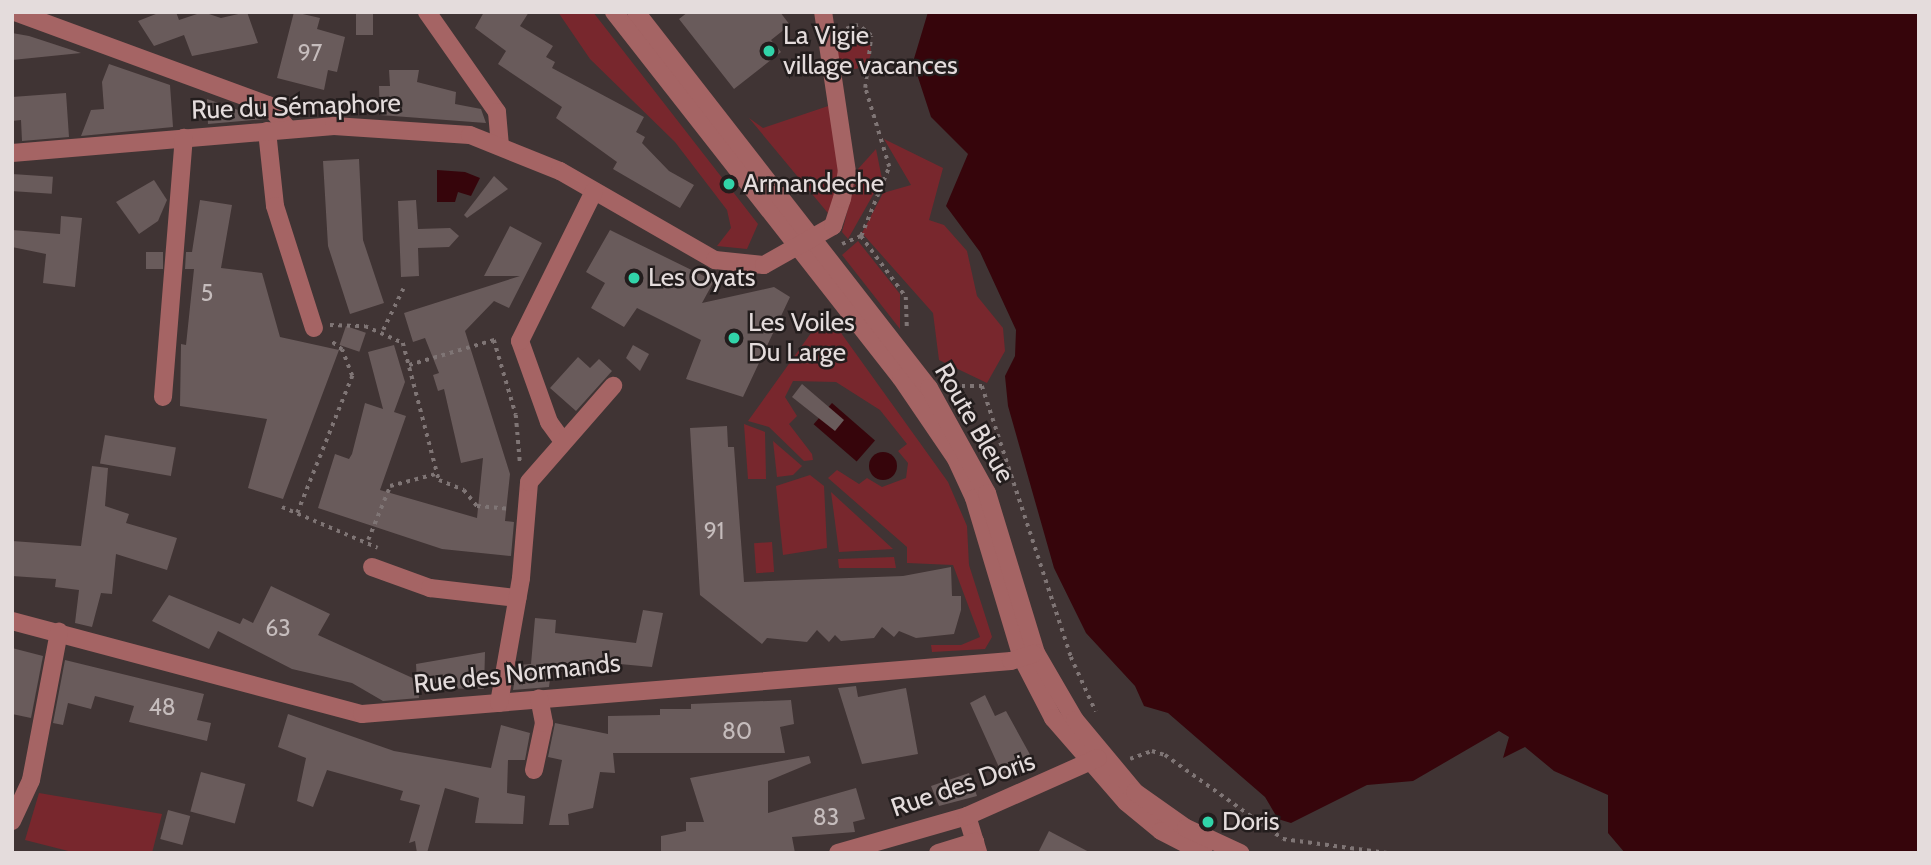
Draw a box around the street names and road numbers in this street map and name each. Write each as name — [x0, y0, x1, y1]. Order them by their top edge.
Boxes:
street label: Rue du Sémaphore — [191, 88, 401, 126]
street label: Route Bleue — [927, 358, 1021, 488]
street label: Rue des Normands — [412, 648, 622, 700]
street label: Rue des Doris — [887, 746, 1039, 824]

